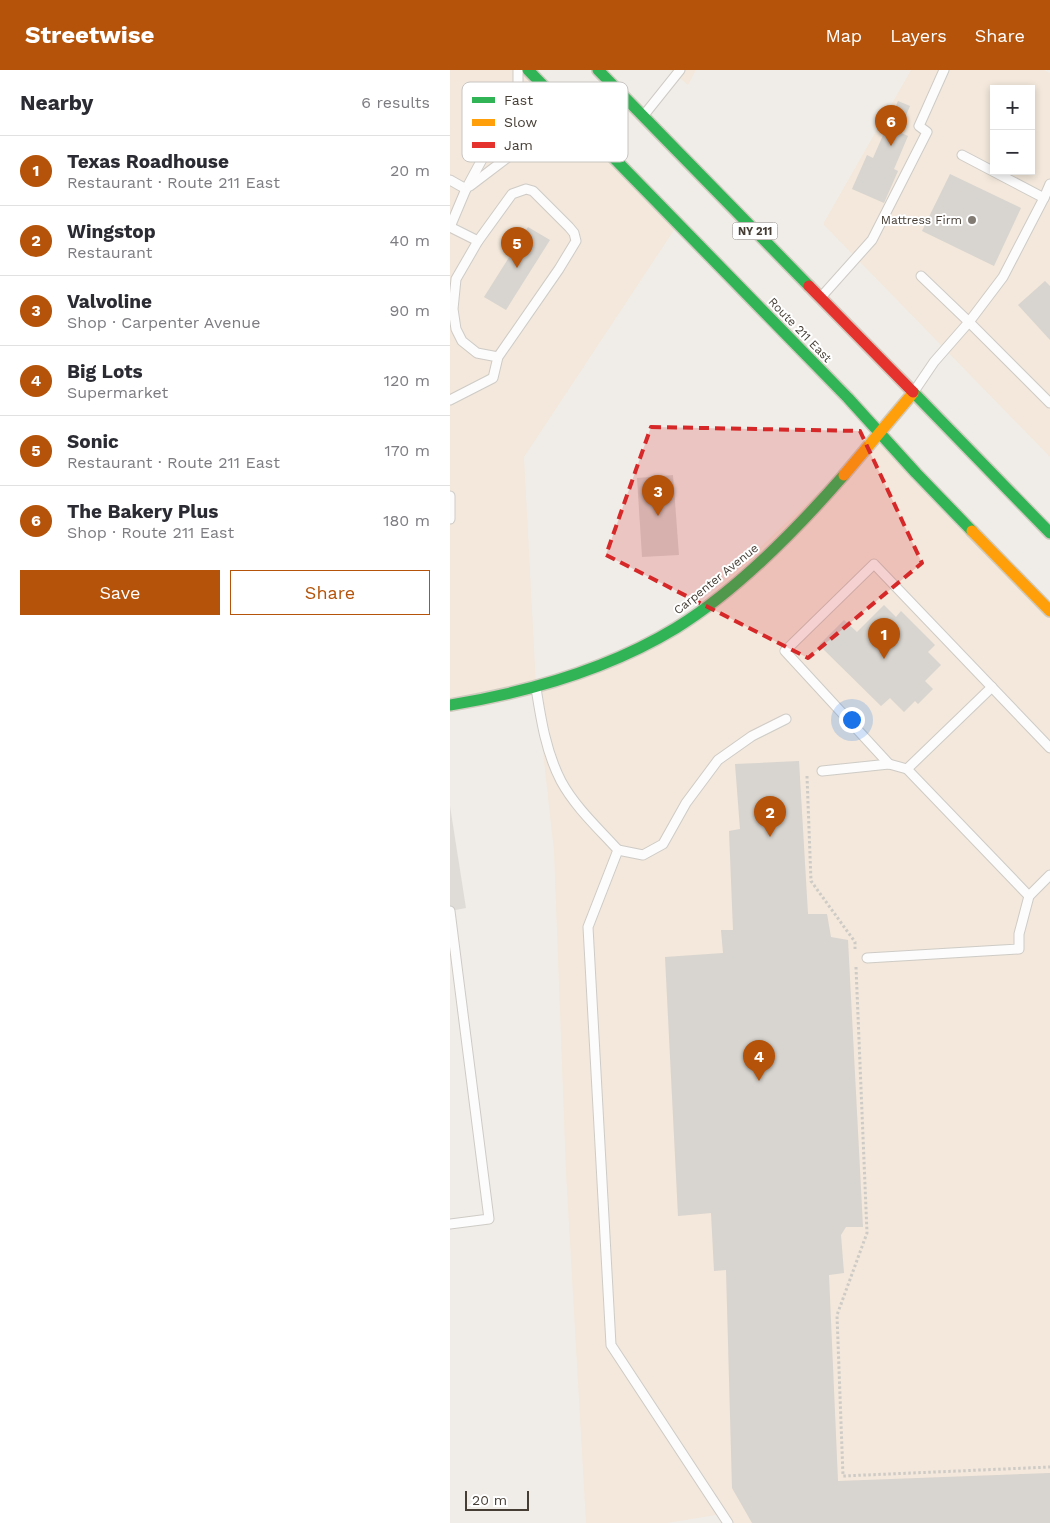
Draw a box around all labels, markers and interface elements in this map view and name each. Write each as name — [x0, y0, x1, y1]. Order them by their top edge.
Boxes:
text: Streetwise — [25, 21, 154, 49]
text: Map — [825, 25, 862, 46]
text: Layers — [890, 25, 947, 46]
text: Share — [975, 25, 1025, 46]
legend — [462, 82, 628, 162]
map controls — [990, 85, 1035, 175]
button: + — [990, 85, 1035, 130]
text: Nearby — [20, 90, 93, 115]
text: Fast — [504, 92, 533, 108]
text: 6 results — [361, 93, 430, 112]
pin: 6 — [875, 105, 907, 146]
text: Slow — [504, 114, 537, 130]
button: − — [990, 130, 1035, 175]
text: Jam — [504, 137, 533, 153]
text: Texas Roadhouse — [67, 150, 229, 173]
text: 1 — [33, 161, 39, 180]
text: 20 m — [390, 161, 430, 180]
text: Restaurant · Route 211 East — [67, 173, 280, 192]
place label: Mattress Firm — [881, 213, 962, 227]
marker: Mattress Firm — [966, 214, 978, 226]
text: Wingstop — [67, 220, 156, 243]
road number: NY 211 — [732, 223, 778, 240]
pin: 5 — [501, 227, 533, 268]
text: 2 — [31, 231, 41, 250]
text: 40 m — [390, 231, 430, 250]
text: Restaurant — [67, 243, 153, 262]
text: Valvoline — [67, 290, 152, 313]
street label: Route 211 East — [766, 295, 834, 365]
text: 3 — [31, 301, 41, 320]
text: 90 m — [389, 301, 430, 320]
text: Shop · Carpenter Avenue — [67, 313, 260, 332]
text: Big Lots — [67, 360, 143, 383]
text: 4 — [31, 371, 41, 390]
text: 120 m — [384, 371, 430, 390]
text: Supermarket — [67, 383, 168, 402]
text: Sonic — [67, 430, 119, 453]
text: 5 — [31, 441, 41, 460]
text: 170 m — [384, 441, 430, 460]
text: Restaurant · Route 211 East — [67, 453, 280, 472]
pin: 3 — [642, 475, 674, 516]
text: The Bakery Plus — [67, 500, 218, 523]
text: 6 — [31, 511, 41, 530]
text: 180 m — [383, 511, 430, 530]
text: Shop · Route 211 East — [67, 523, 234, 542]
street label: Carpenter Avenue — [671, 541, 761, 617]
button: Save — [20, 570, 220, 615]
button: Share — [230, 570, 430, 615]
pin: 1 — [868, 618, 900, 659]
your location — [839, 707, 865, 733]
pin: 2 — [754, 796, 786, 837]
pin: 4 — [743, 1040, 775, 1081]
scale bar — [465, 1488, 529, 1511]
text: 20 m — [472, 1492, 507, 1508]

